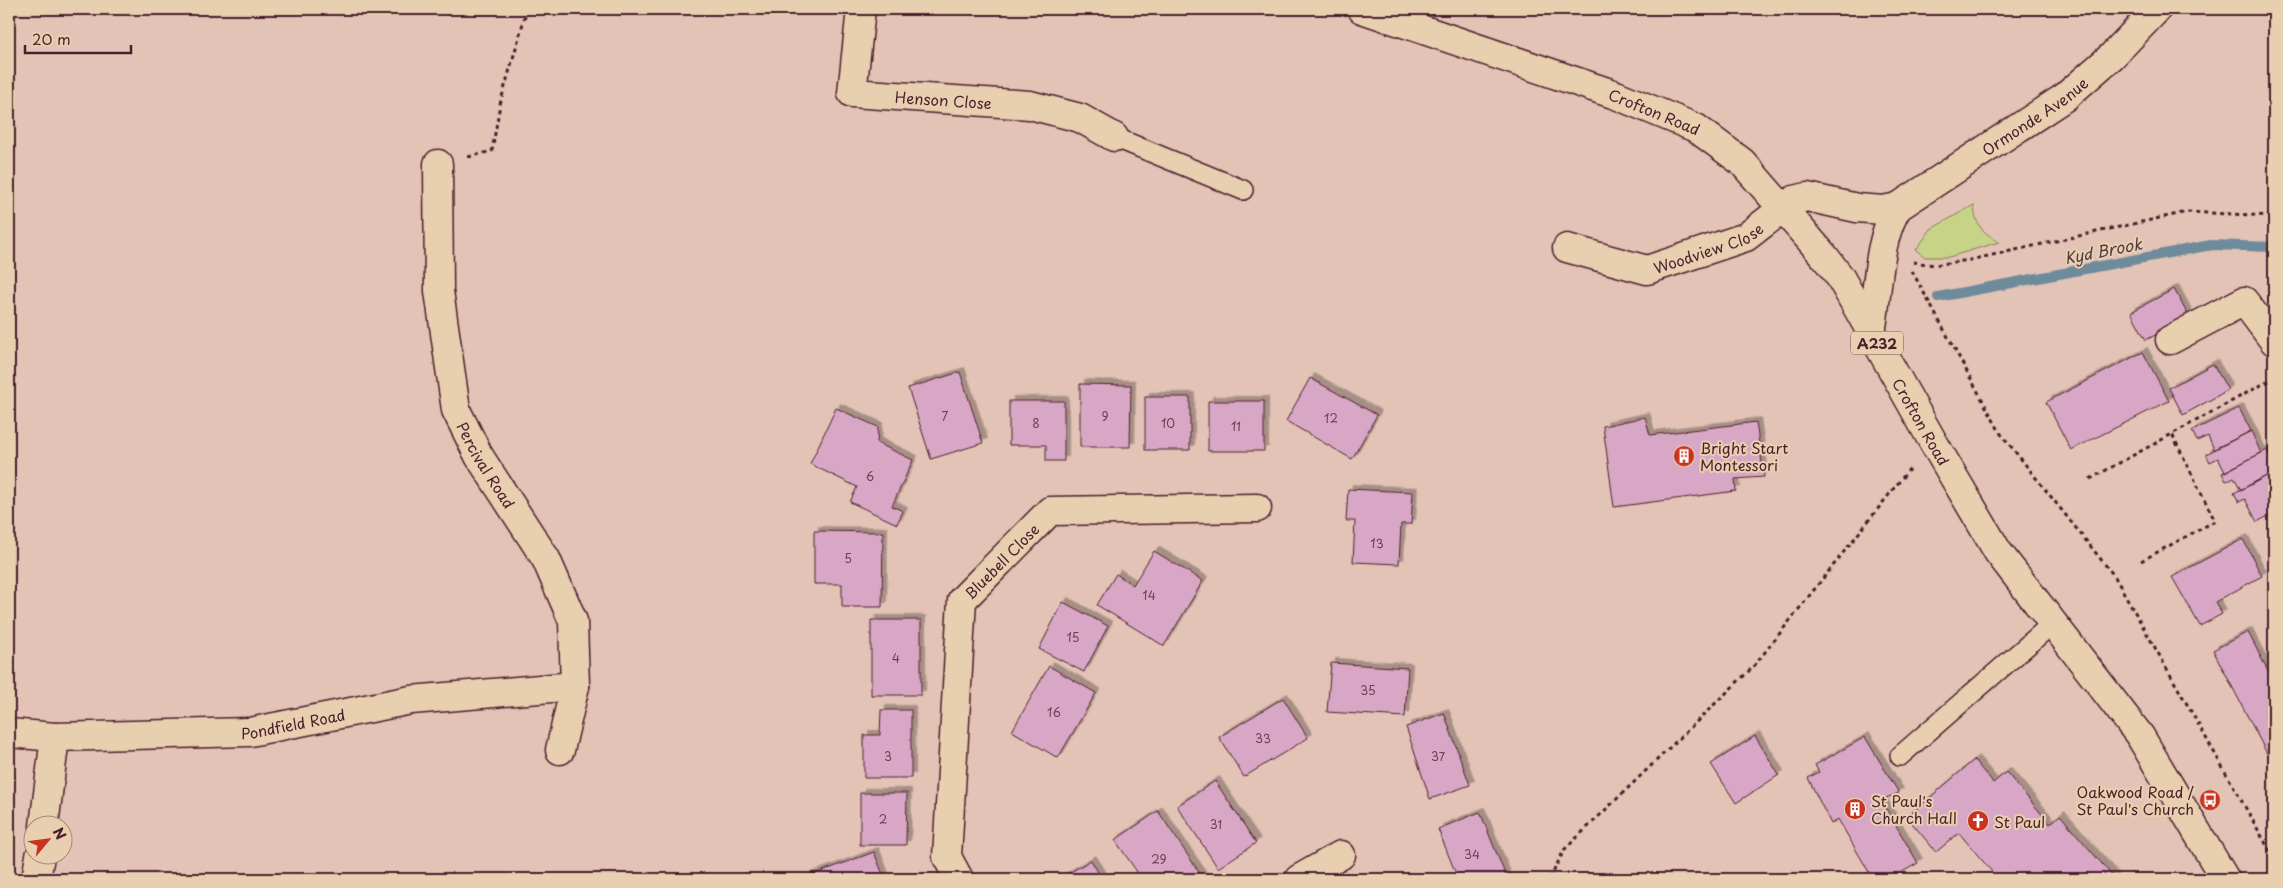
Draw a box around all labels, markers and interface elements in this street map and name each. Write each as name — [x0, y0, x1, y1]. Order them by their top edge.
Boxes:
scale bar — [25, 22, 131, 54]
text: 20 m — [32, 27, 71, 50]
street label: Ormonde Avenue — [1977, 71, 2092, 160]
street label: Crofton Road — [1606, 82, 1704, 140]
street label: Henson Close — [894, 84, 992, 114]
street label: Woodview Close — [1650, 217, 1768, 279]
water label: Kyd Brook — [2062, 231, 2145, 269]
road number: A232 — [1851, 332, 1903, 354]
street label: Crofton Road — [1888, 374, 1956, 469]
house number: 7 — [942, 407, 949, 425]
house number: 9 — [1101, 407, 1109, 425]
house number: 12 — [1324, 409, 1338, 427]
house number: 8 — [1032, 414, 1040, 432]
house number: 10 — [1161, 414, 1175, 432]
street label: Percival Road — [452, 417, 521, 513]
house number: 11 — [1231, 417, 1241, 435]
place label: Bright Start Montessori — [1700, 436, 1788, 476]
building icon: Bright Start Montessori — [1672, 444, 1696, 468]
house number: 6 — [866, 467, 874, 485]
street label: Bluebell Close — [958, 518, 1044, 604]
house number: 13 — [1370, 534, 1384, 552]
house number: 5 — [844, 549, 852, 567]
house number: 14 — [1142, 586, 1156, 604]
house number: 15 — [1066, 628, 1080, 646]
house number: 4 — [892, 649, 900, 667]
house number: 35 — [1360, 681, 1376, 699]
street label: Pondfield Road — [241, 702, 347, 744]
house number: 16 — [1047, 703, 1061, 721]
house number: 33 — [1255, 729, 1271, 747]
house number: 3 — [884, 747, 892, 765]
house number: 37 — [1431, 747, 1446, 765]
place label: Oakwood Road / St Paul's Church — [2077, 780, 2195, 820]
bus stop icon: Oakwood Road / St Paul's Church — [2198, 788, 2222, 812]
place label: St Paul's Church Hall — [1871, 789, 1957, 829]
building icon: St Paul's Church Hall — [1843, 797, 1867, 821]
church icon: St Paul — [1966, 809, 1990, 833]
house number: 2 — [879, 810, 887, 828]
place label: St Paul — [1994, 810, 2045, 833]
house number: 31 — [1210, 815, 1222, 833]
north arrow — [22, 816, 72, 866]
text: N — [48, 824, 72, 843]
house number: 34 — [1464, 845, 1480, 863]
house number: 29 — [1151, 850, 1167, 868]

